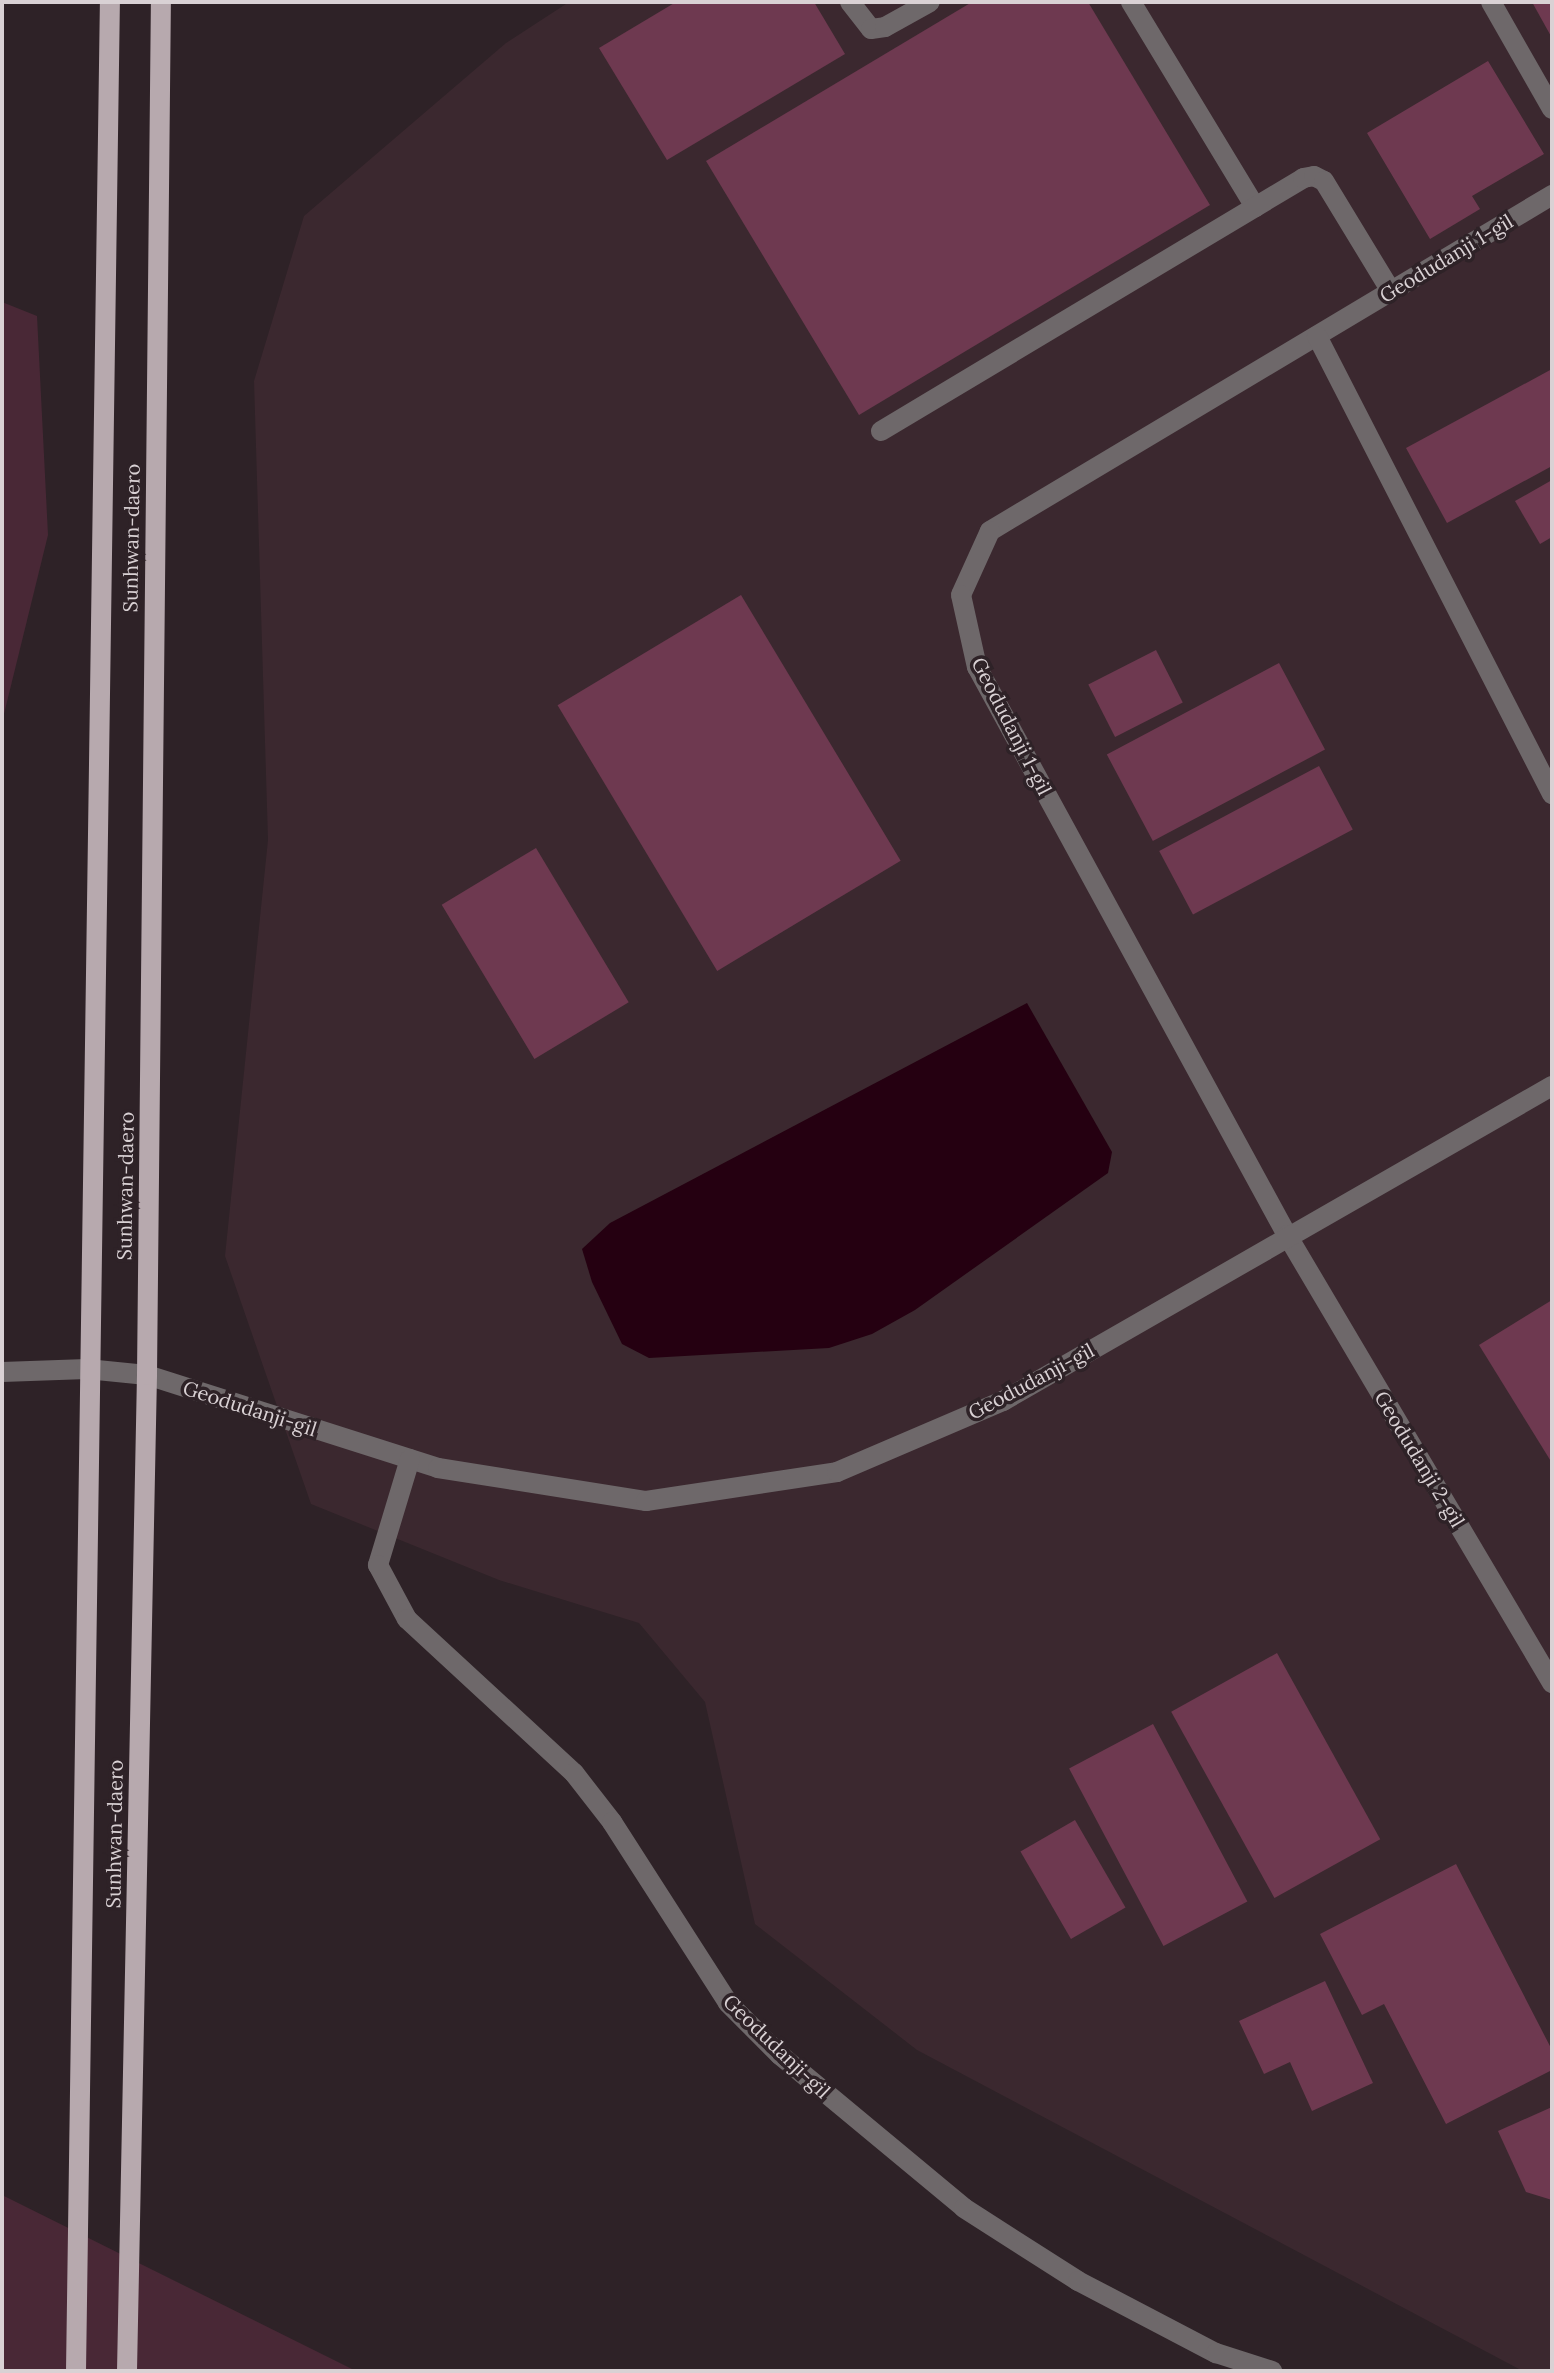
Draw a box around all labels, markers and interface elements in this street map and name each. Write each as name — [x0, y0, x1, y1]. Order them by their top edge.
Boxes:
street label: Geodudanji 1-gil — [1375, 209, 1517, 307]
street label: Sunhwan-daero — [118, 464, 144, 612]
street label: Geodudanji 1-gil — [967, 653, 1057, 799]
street label: Sunhwan-daero — [112, 1112, 138, 1260]
street label: Geodudanji-gil — [964, 1338, 1098, 1424]
street label: Geodudanji-gil — [180, 1375, 320, 1441]
street label: Geodudanji 2-gil — [1370, 1387, 1470, 1531]
street label: Sunhwan-daero — [101, 1760, 127, 1908]
street label: Geodudanji-gil — [719, 1989, 835, 2103]

